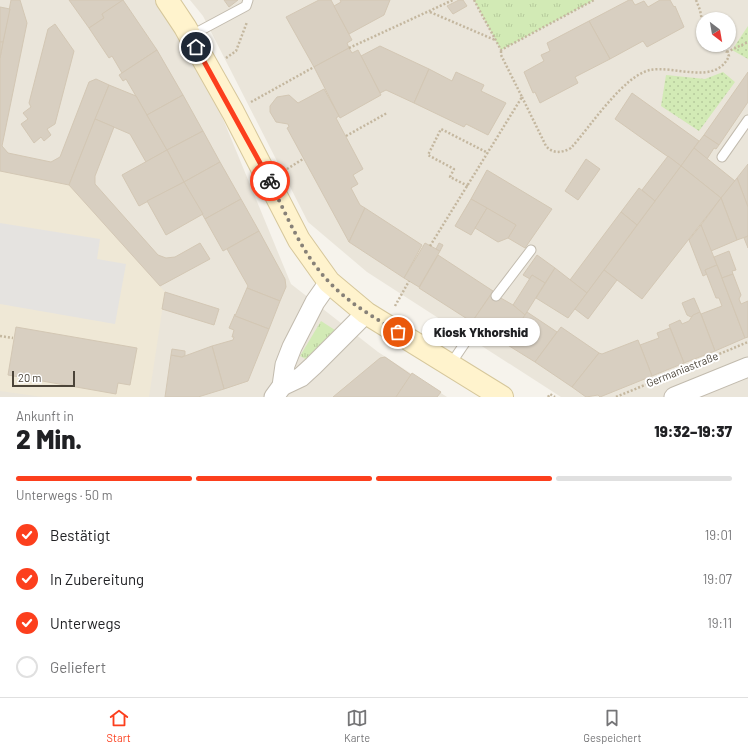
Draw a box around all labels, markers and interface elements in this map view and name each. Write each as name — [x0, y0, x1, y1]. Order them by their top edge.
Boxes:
north arrow — [696, 12, 736, 52]
map controls — [696, 12, 736, 52]
pin — [179, 30, 213, 64]
icon: home — [185, 36, 207, 58]
courier — [250, 161, 290, 201]
icon: bike — [259, 170, 281, 192]
pin — [381, 315, 415, 349]
callout: Kiosk Ykhorshid — [422, 318, 540, 346]
icon: bag — [387, 321, 409, 343]
text: Kiosk Ykhorshid — [434, 324, 528, 340]
street label: Germaniastraße — [644, 349, 720, 389]
scale bar — [12, 369, 75, 388]
text: 20 m — [18, 371, 41, 384]
text: Ankunft in — [16, 408, 74, 424]
text: 19:32–19:37 — [654, 422, 732, 440]
text: 2 Min. — [16, 423, 82, 454]
text: Unterwegs · 50 m — [16, 487, 113, 503]
icon: check — [16, 524, 38, 546]
text: Bestätigt — [50, 526, 110, 544]
text: 19:01 — [705, 527, 732, 543]
icon: check — [16, 568, 38, 590]
text: In Zubereitung — [50, 570, 144, 588]
text: 19:07 — [703, 571, 732, 587]
icon: check — [16, 612, 38, 634]
text: Unterwegs — [50, 614, 121, 632]
text: 19:11 — [707, 615, 732, 631]
text: Geliefert — [50, 658, 106, 676]
tab: Start — [107, 707, 131, 744]
tab: Karte — [344, 707, 370, 744]
tab: Gespeichert — [583, 707, 641, 744]

